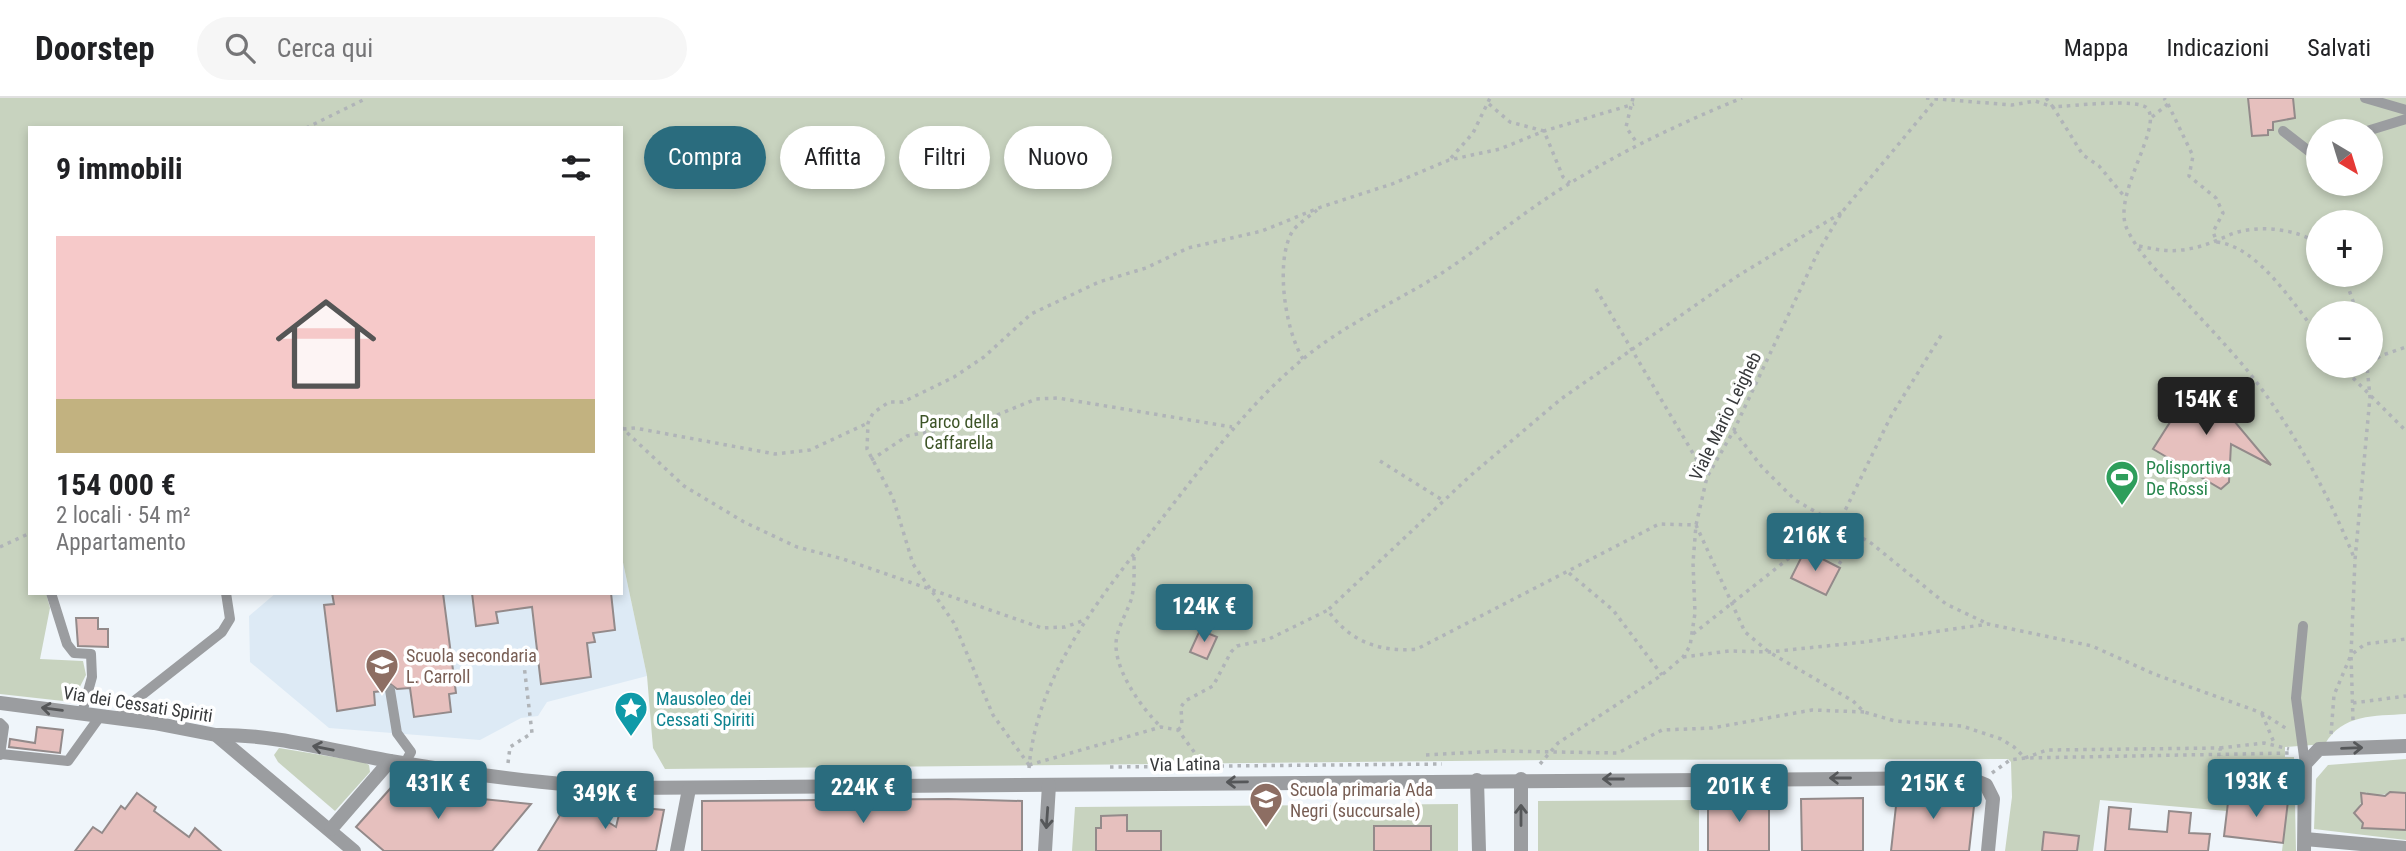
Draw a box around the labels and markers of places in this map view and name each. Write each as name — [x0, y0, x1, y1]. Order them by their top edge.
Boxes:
pin: 154K € — [2149, 378, 2263, 437]
place label: Polisportiva De Rossi — [2146, 457, 2231, 499]
sports icon: Polisportiva De Rossi — [2103, 458, 2141, 507]
pin: 216K € — [1758, 514, 1872, 573]
pin: 124K € — [1147, 584, 1261, 644]
place label: Scuola secondaria L. Carroll — [406, 645, 537, 687]
school or university icon: Scuola secondaria L. Carroll — [363, 646, 401, 695]
place label: Mausoleo dei Cessati Spiriti — [656, 688, 755, 730]
place icon: Mausoleo dei Cessati Spiriti — [612, 689, 650, 738]
pin: 193K € — [2199, 760, 2313, 819]
pin: 431K € — [381, 762, 495, 821]
pin: 215K € — [1876, 762, 1990, 821]
pin: 201K € — [1682, 764, 1796, 824]
pin: 224K € — [806, 766, 920, 825]
pin: 349K € — [548, 772, 662, 831]
place label: Scuola primaria Ada Negri (succursale) — [1290, 779, 1433, 822]
school or university icon: Scuola primaria Ada Negri (succursale) — [1247, 780, 1285, 829]

